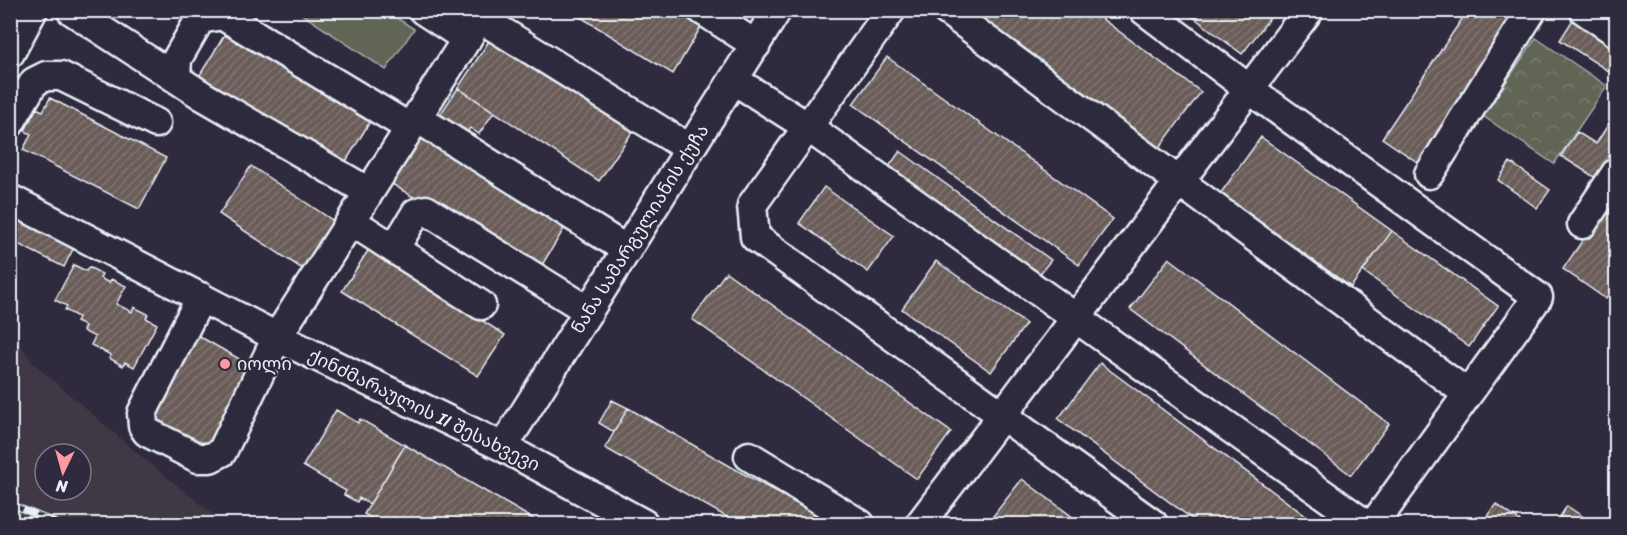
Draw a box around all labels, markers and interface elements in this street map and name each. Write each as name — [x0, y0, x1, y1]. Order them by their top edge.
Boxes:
street label: ნანა სამარგულიანის ქუჩა — [562, 118, 718, 340]
street label: ქინძმარაულის II შესახვევი — [302, 340, 546, 480]
place label: იოლი — [237, 348, 292, 380]
marker: იოლი — [218, 357, 232, 371]
north arrow — [33, 442, 93, 502]
text: N — [54, 471, 70, 501]

